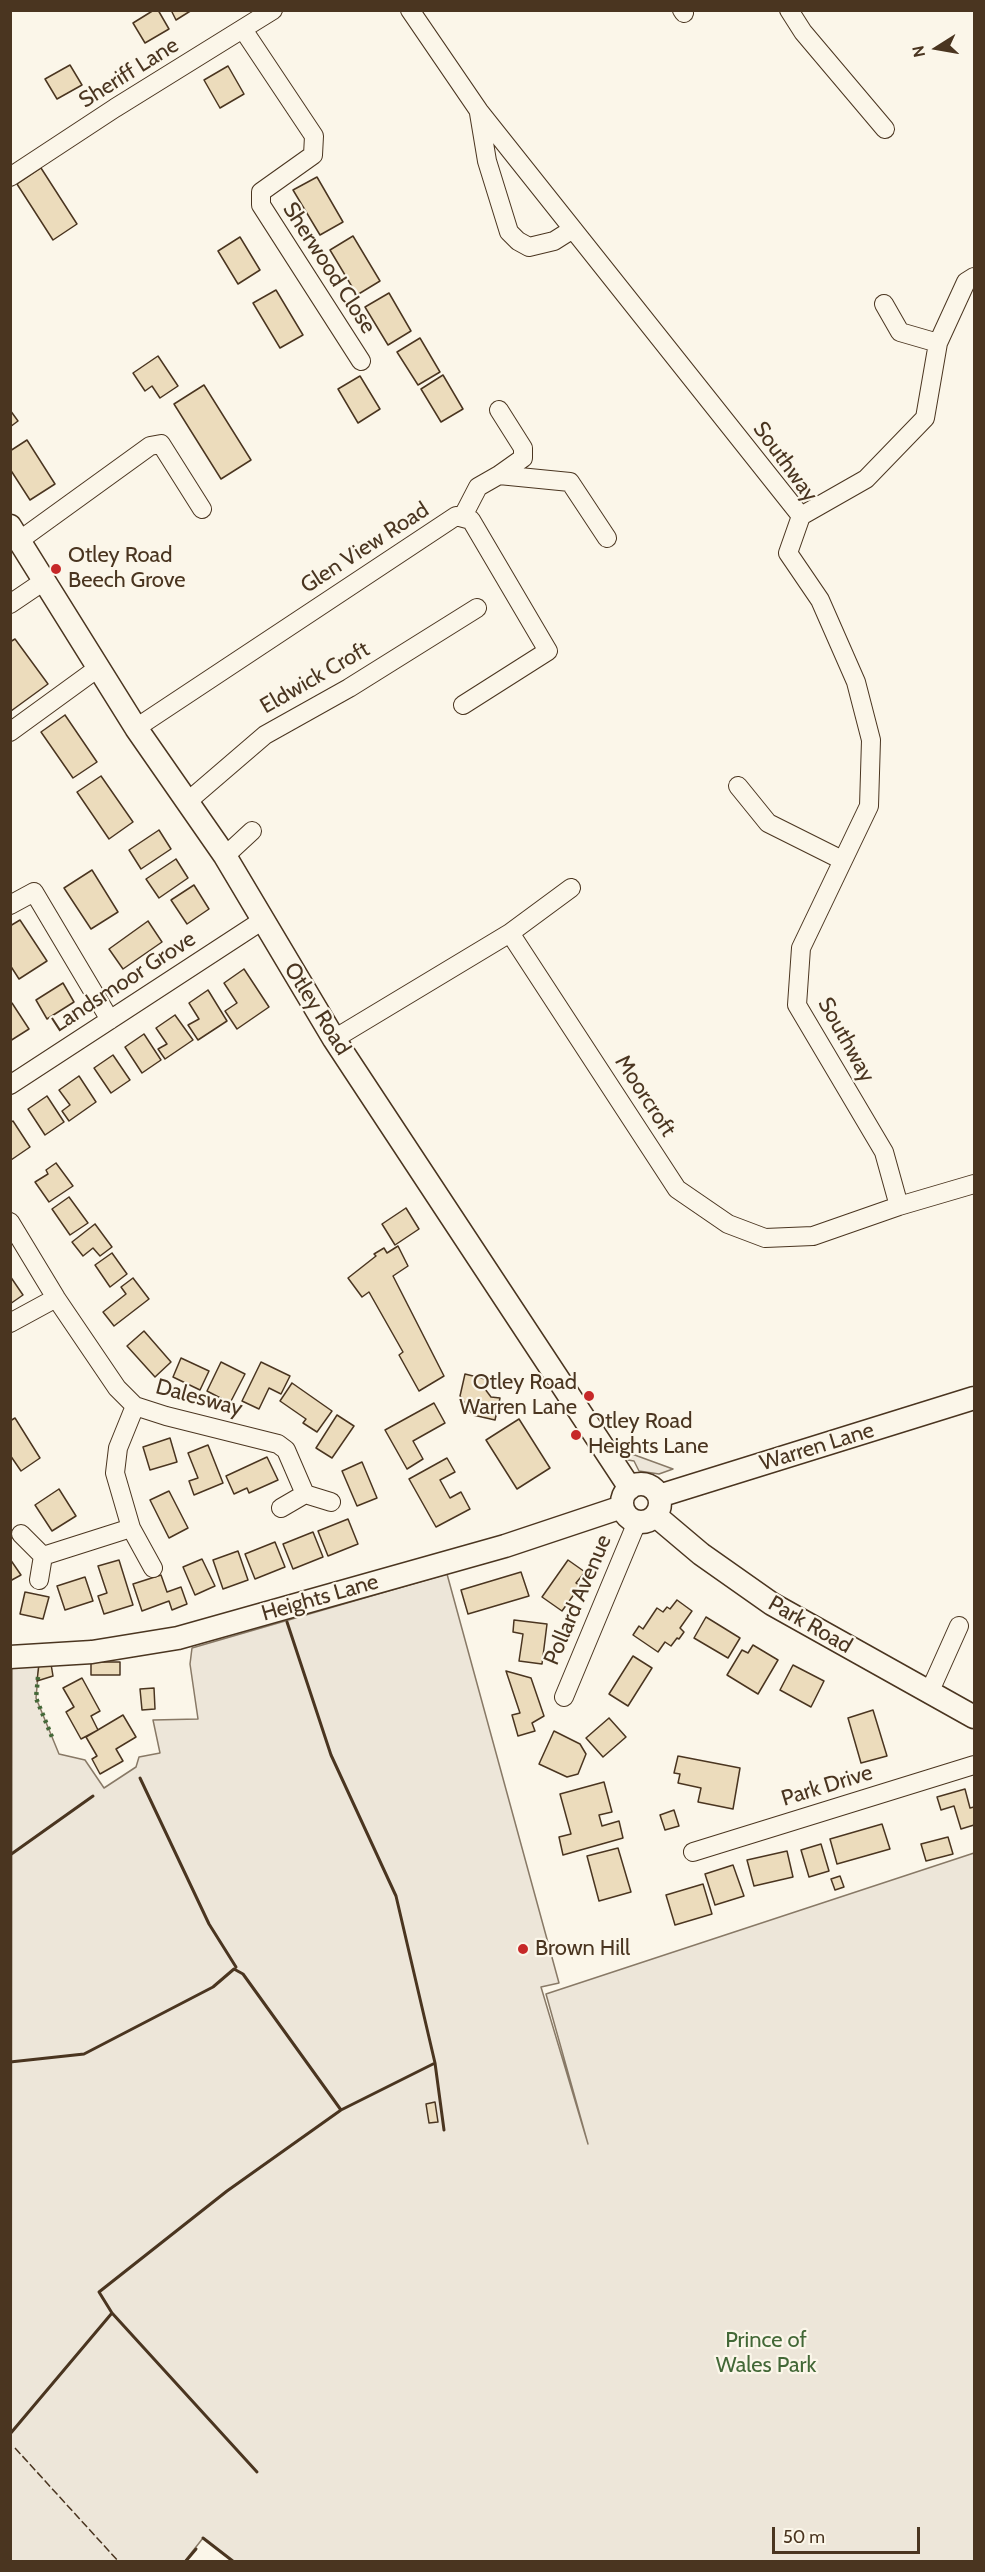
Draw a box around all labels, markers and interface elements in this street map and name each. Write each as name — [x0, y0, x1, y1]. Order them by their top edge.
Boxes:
north arrow — [907, 18, 967, 78]
street label: Sheriff Lane — [74, 32, 184, 114]
text: N — [908, 44, 929, 59]
street label: Sherwood Close — [277, 197, 381, 339]
street label: Southway — [747, 417, 823, 507]
street label: Glen View Road — [296, 497, 434, 599]
place label: Otley Road Beech Grove — [68, 543, 186, 594]
marker: Otley Road Beech Grove — [49, 562, 63, 576]
street label: Eldwick Croft — [256, 636, 374, 720]
street label: Landsmoor Grove — [47, 926, 201, 1038]
street label: Otley Road — [278, 958, 356, 1060]
street label: Southway — [812, 993, 880, 1087]
street label: Moorcroft — [609, 1050, 681, 1142]
place label: Otley Road Warren Lane — [459, 1370, 577, 1422]
street label: Dalesway — [153, 1374, 245, 1422]
marker: Otley Road Warren Lane — [582, 1389, 596, 1403]
place label: Otley Road Heights Lane — [588, 1409, 708, 1460]
street label: Warren Lane — [757, 1417, 877, 1477]
marker: Otley Road Heights Lane — [569, 1428, 583, 1442]
street label: Pollard Avenue — [539, 1531, 617, 1669]
street label: Heights Lane — [258, 1569, 382, 1627]
street label: Park Road — [763, 1590, 857, 1660]
street label: Park Drive — [778, 1760, 876, 1812]
place label: Brown Hill — [535, 1936, 630, 1962]
marker: Brown Hill — [516, 1942, 530, 1956]
park label: Prince of Wales Park — [716, 2328, 816, 2380]
scale bar — [775, 2515, 924, 2553]
text: 50 m — [783, 2526, 825, 2548]

